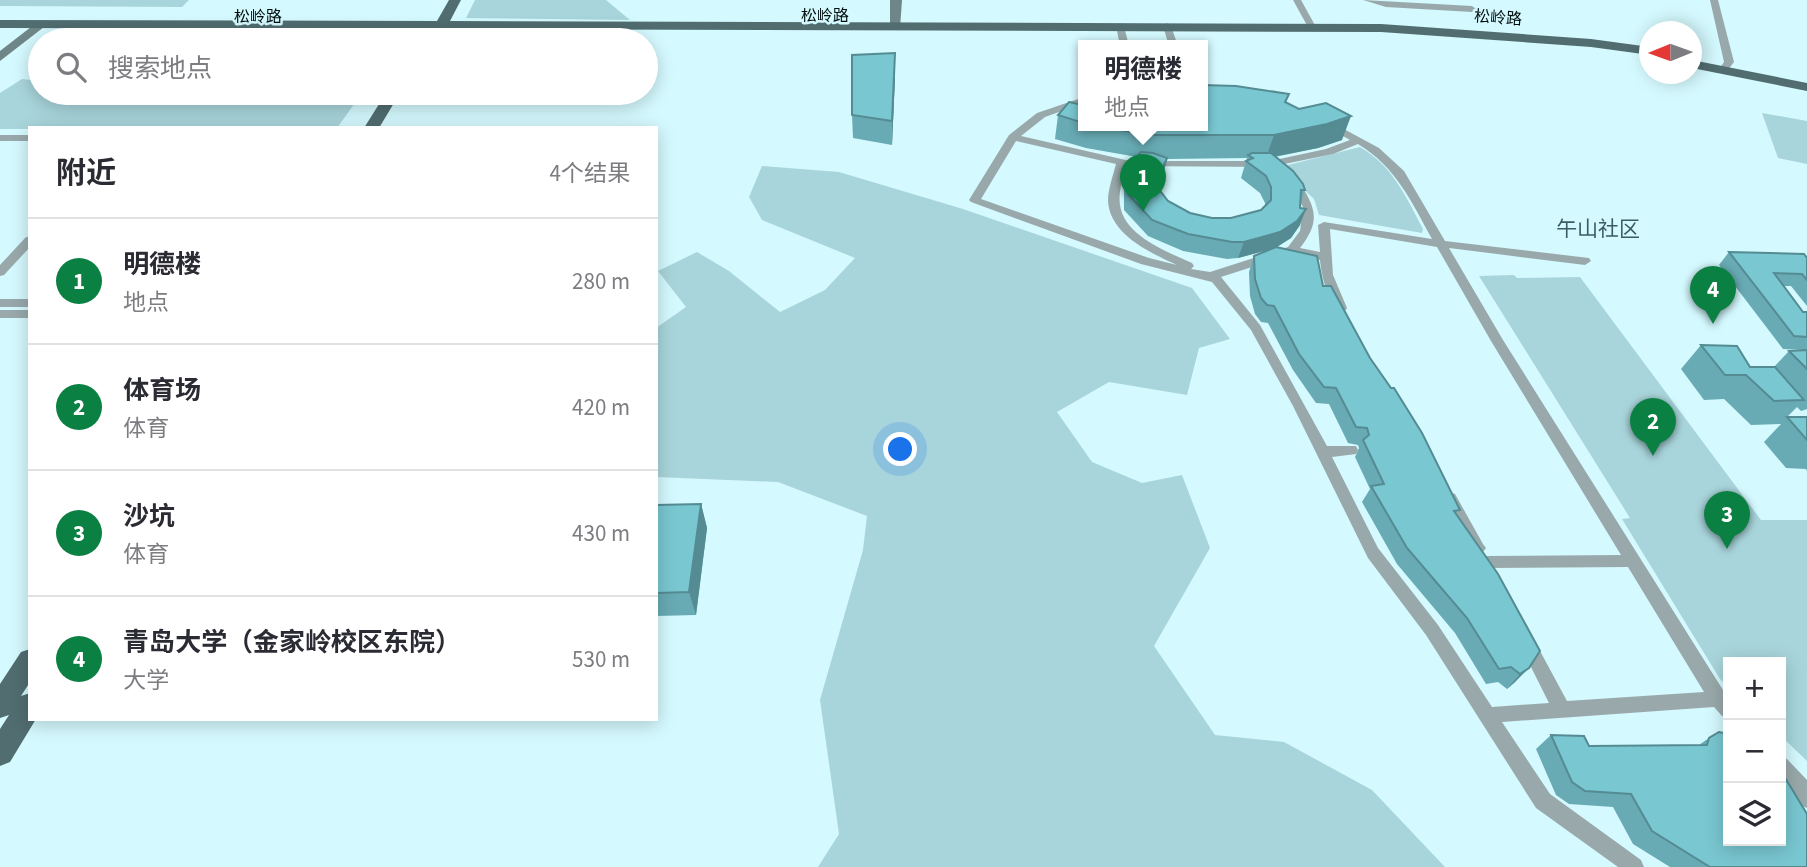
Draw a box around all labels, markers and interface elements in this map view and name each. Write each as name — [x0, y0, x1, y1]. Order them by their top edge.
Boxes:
street label: 松岭路 — [801, 5, 849, 27]
street label: 松岭路 — [1473, 5, 1523, 31]
street label: 松岭路 — [234, 6, 282, 28]
north arrow — [1639, 21, 1702, 84]
search box — [28, 28, 658, 105]
popup — [1078, 40, 1208, 131]
icon: search — [52, 48, 90, 86]
text: 搜索地点 — [108, 50, 212, 87]
text: 明德楼 — [1104, 51, 1182, 88]
text: 地点 — [1104, 91, 1150, 124]
text: 附近 — [56, 152, 116, 195]
pin: 1 — [1120, 154, 1166, 212]
text: 4个结果 — [550, 157, 630, 190]
district label: 午山社区 — [1556, 214, 1640, 244]
text: 明德楼 — [123, 246, 201, 283]
text: 1 — [73, 265, 85, 298]
text: 280 m — [572, 265, 630, 298]
pin: 4 — [1690, 266, 1736, 324]
text: 地点 — [123, 286, 169, 319]
text: 体育场 — [123, 372, 201, 409]
text: 2 — [73, 391, 85, 424]
text: 420 m — [572, 391, 630, 424]
pin: 2 — [1630, 398, 1676, 456]
text: 体育 — [123, 412, 169, 445]
your location — [883, 432, 917, 466]
pin: 3 — [1704, 491, 1750, 549]
text: 沙坑 — [123, 498, 175, 535]
text: 3 — [73, 517, 85, 550]
text: 430 m — [572, 517, 630, 550]
text: 体育 — [123, 538, 169, 571]
text: 青岛大学（金家岭校区东院） — [123, 624, 461, 661]
text: 4 — [73, 643, 85, 676]
text: 530 m — [572, 643, 630, 676]
map controls — [1723, 657, 1786, 846]
button: + — [1723, 657, 1786, 720]
text: 大学 — [123, 664, 169, 697]
button: − — [1723, 720, 1786, 783]
button: layers — [1723, 783, 1786, 846]

